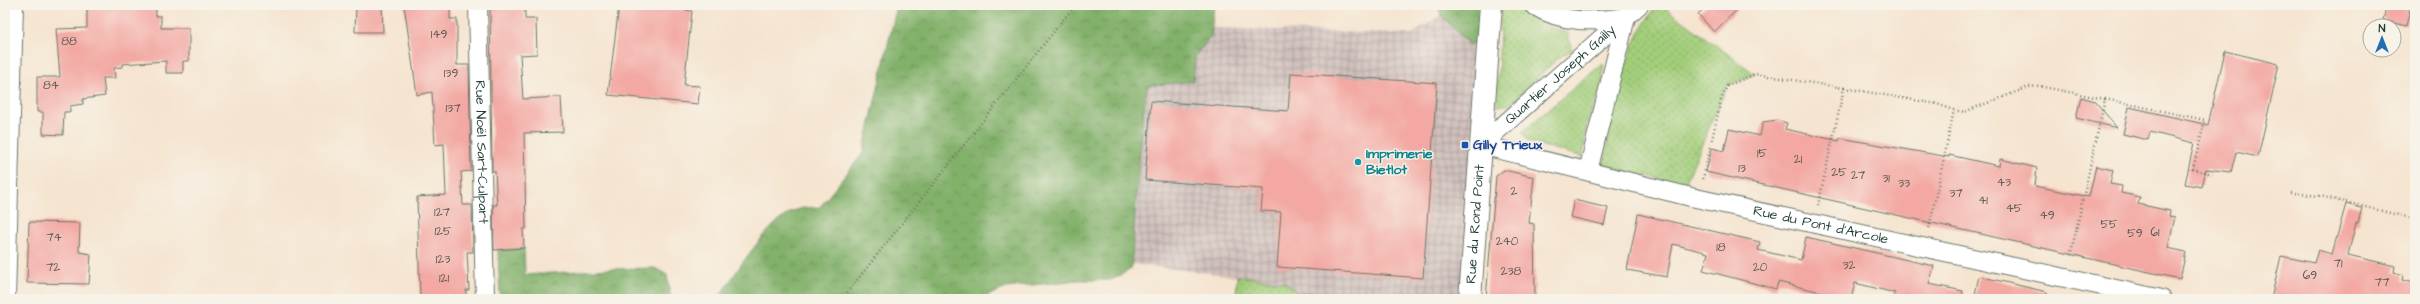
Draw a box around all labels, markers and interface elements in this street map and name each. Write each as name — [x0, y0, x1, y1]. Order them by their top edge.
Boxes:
north arrow — [2362, 18, 2402, 58]
street label: Quartier Joseph Gailly — [1501, 20, 1620, 129]
text: N — [2379, 21, 2386, 36]
house number: 149 — [431, 26, 447, 43]
house number: 88 — [61, 33, 77, 50]
house number: 139 — [444, 65, 458, 82]
house number: 84 — [43, 77, 59, 94]
street label: Rue Noël Sart-Culpart — [470, 80, 493, 224]
house number: 137 — [445, 100, 461, 117]
place label: Gilly Trieux — [1473, 135, 1543, 155]
marker: Gilly Trieux — [1460, 140, 1470, 150]
place label: Imprimerie Bietlot — [1366, 144, 1433, 180]
house number: 15 — [1757, 145, 1768, 162]
house number: 21 — [1794, 151, 1803, 168]
marker: Imprimerie Bietlot — [1353, 157, 1363, 167]
house number: 13 — [1738, 160, 1746, 177]
street label: Rue du Rond Point — [1461, 164, 1490, 284]
house number: 25 — [1831, 164, 1847, 181]
house number: 27 — [1851, 167, 1866, 184]
house number: 31 — [1882, 170, 1890, 187]
house number: 43 — [1997, 174, 2011, 191]
house number: 33 — [1898, 175, 1910, 192]
house number: 2 — [1511, 183, 1518, 200]
house number: 37 — [1949, 185, 1963, 202]
house number: 41 — [1978, 192, 1988, 209]
house number: 45 — [2006, 200, 2023, 217]
street label: Rue du Pont d'Arcole — [1751, 201, 1891, 250]
house number: 127 — [434, 204, 451, 221]
house number: 49 — [2040, 207, 2055, 224]
house number: 55 — [2101, 216, 2118, 233]
house number: 125 — [435, 223, 452, 240]
house number: 61 — [2150, 224, 2160, 241]
house number: 59 — [2127, 225, 2143, 242]
house number: 74 — [46, 229, 62, 246]
house number: 240 — [1496, 233, 1519, 250]
house number: 18 — [1716, 239, 1726, 256]
house number: 123 — [436, 251, 450, 268]
house number: 71 — [2334, 255, 2343, 272]
house number: 32 — [1843, 257, 1856, 274]
house number: 72 — [46, 259, 60, 276]
house number: 20 — [1753, 259, 1768, 276]
house number: 238 — [1501, 263, 1522, 280]
house number: 69 — [2303, 267, 2317, 284]
house number: 121 — [439, 270, 449, 287]
house number: 77 — [2375, 274, 2390, 291]

